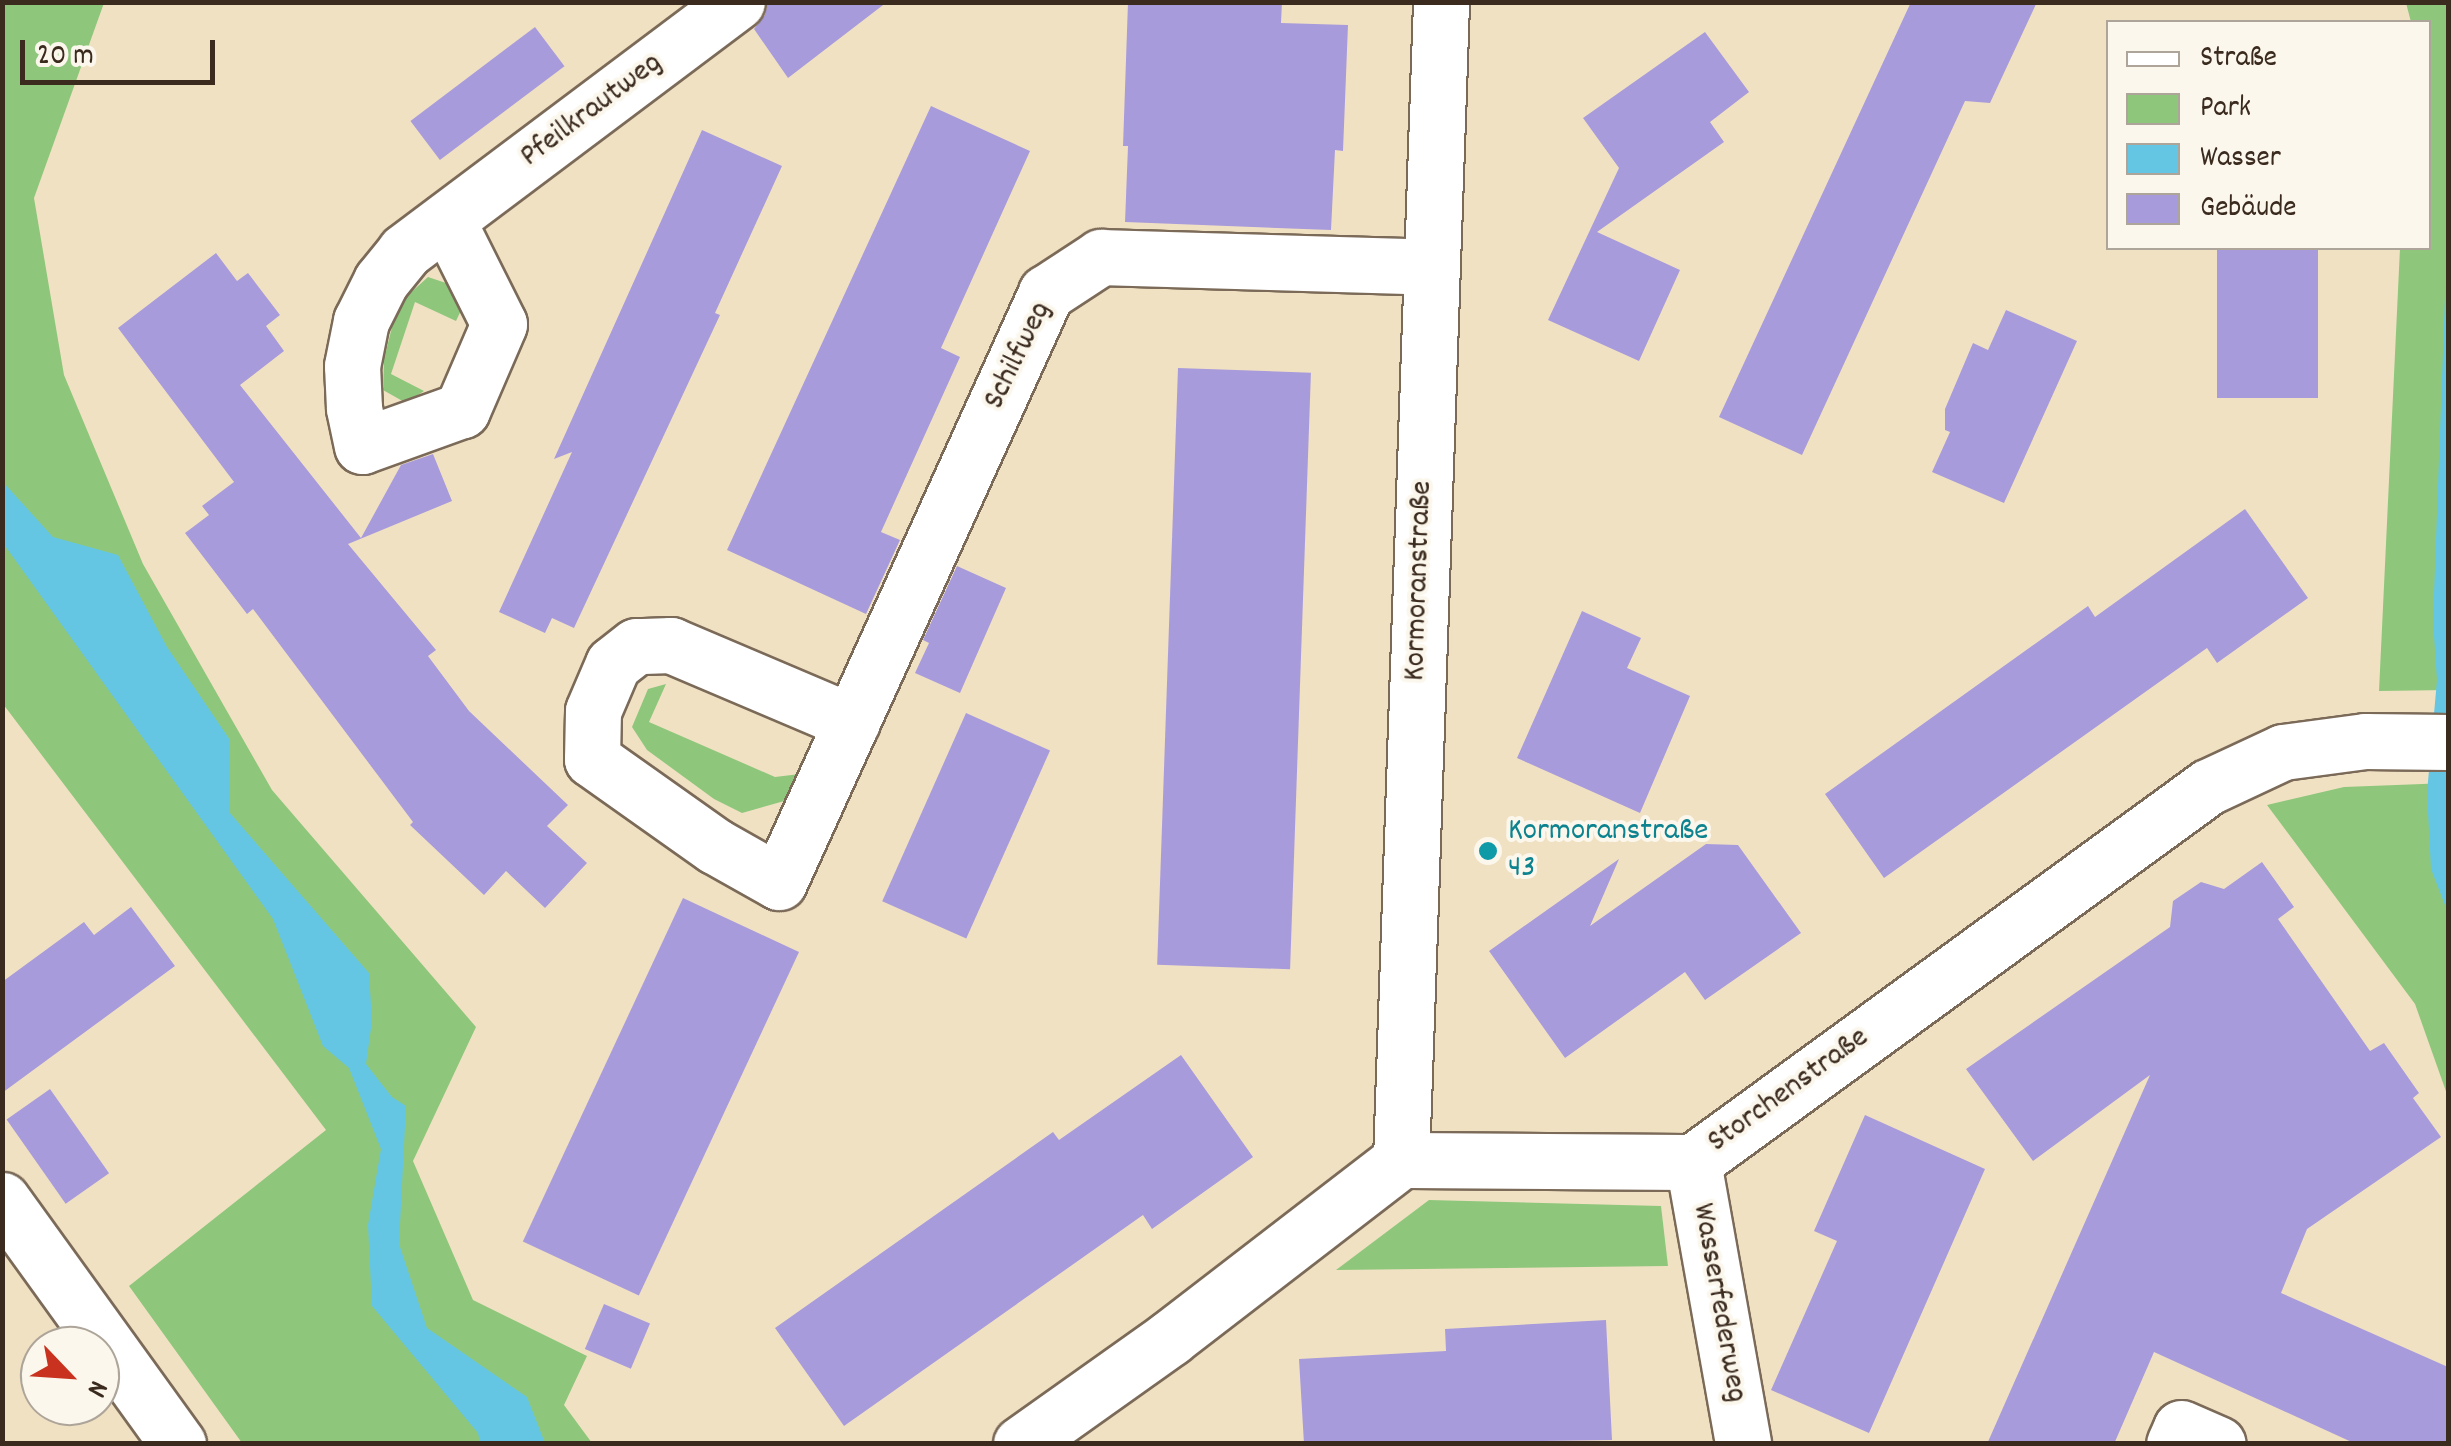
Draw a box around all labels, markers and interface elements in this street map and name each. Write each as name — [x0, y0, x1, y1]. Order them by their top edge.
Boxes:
scale bar — [25, 20, 220, 82]
legend — [2106, 20, 2431, 250]
text: 20 m — [37, 36, 94, 79]
text: Straße — [2200, 38, 2277, 81]
street label: Pfeilkrautweg — [514, 45, 670, 177]
text: Park — [2200, 88, 2251, 131]
text: Wasser — [2200, 138, 2281, 181]
text: Gebäude — [2200, 188, 2297, 231]
street label: Schilfweg — [977, 296, 1061, 416]
street label: Kormoranstraße — [1397, 480, 1443, 682]
place label: Kormoranstraße 43 — [1508, 814, 1708, 889]
marker: Kormoranstraße 43 — [1477, 840, 1499, 862]
street label: Storchenstraße — [1701, 1020, 1877, 1162]
street label: Wasserfederweg — [1682, 1201, 1754, 1405]
north arrow — [20, 1326, 120, 1426]
text: N — [74, 1373, 116, 1403]

